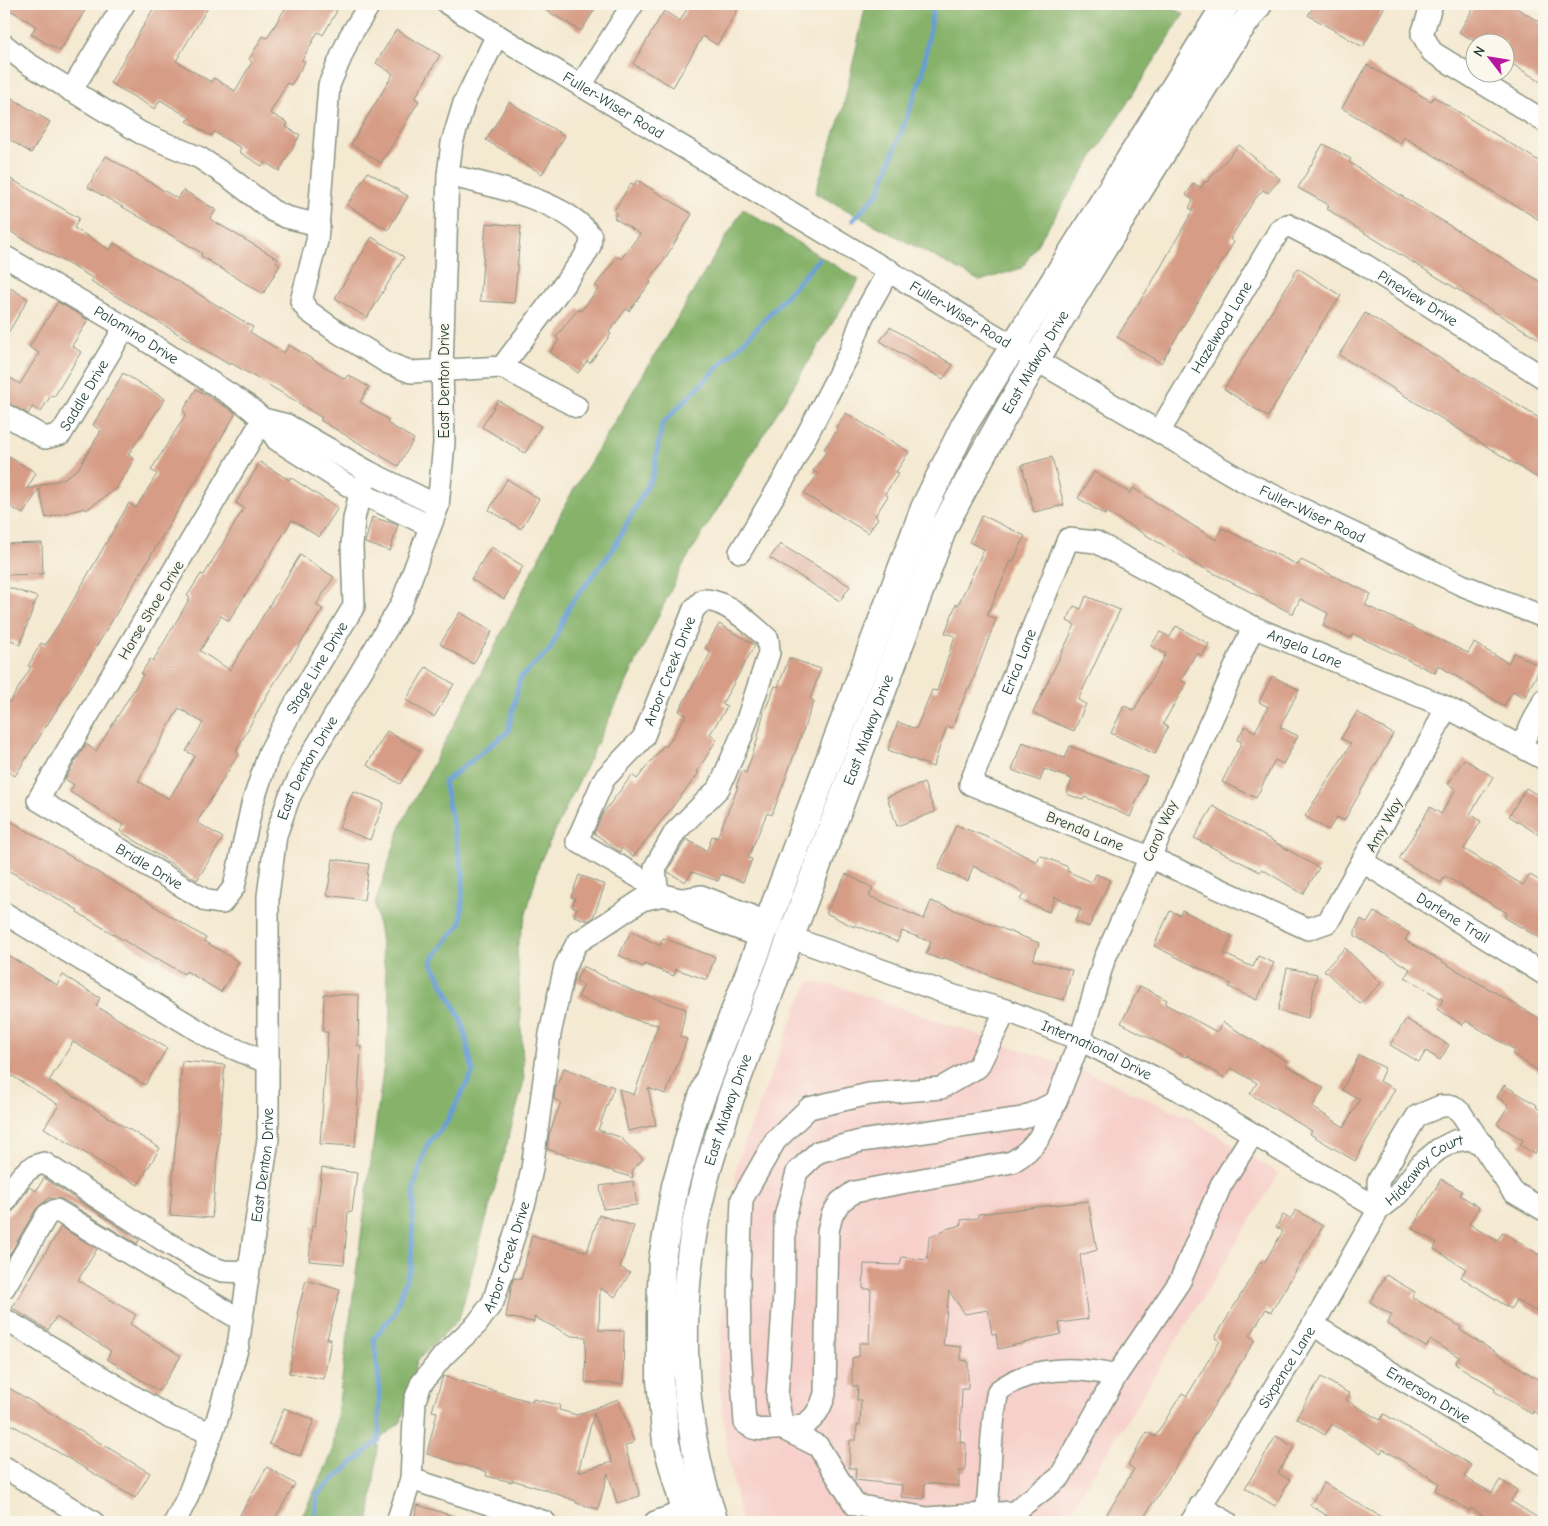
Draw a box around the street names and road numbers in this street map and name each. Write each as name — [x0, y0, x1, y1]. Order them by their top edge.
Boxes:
street label: Fuller-Wiser Road — [560, 68, 667, 143]
street label: Pineview Drive — [1374, 266, 1461, 330]
street label: Fuller-Wiser Road — [906, 277, 1014, 352]
street label: Hazelwood Lane — [1187, 278, 1256, 376]
street label: Palomino Drive — [91, 302, 182, 368]
street label: East Midway Drive — [998, 307, 1073, 417]
street label: East Denton Drive — [435, 323, 453, 438]
street label: Saddle Drive — [56, 356, 113, 434]
street label: Fuller-Wiser Road — [1257, 481, 1368, 547]
street label: Horse Shoe Drive — [114, 557, 188, 663]
street label: Arbor Creek Drive — [640, 613, 699, 728]
street label: Stage Line Drive — [282, 618, 352, 717]
street label: Angela Lane — [1265, 625, 1345, 672]
street label: Erica Lane — [998, 626, 1040, 697]
street label: East Midway Drive — [839, 671, 897, 788]
street label: East Denton Drive — [273, 712, 342, 822]
street label: Amy Way — [1362, 794, 1406, 855]
street label: Carol Way — [1138, 797, 1182, 864]
street label: Brenda Lane — [1043, 807, 1127, 855]
street label: Bridle Drive — [112, 840, 186, 894]
street label: Darlene Trail — [1413, 888, 1493, 947]
street label: International Drive — [1039, 1016, 1155, 1084]
street label: East Midway Drive — [700, 1051, 755, 1168]
street label: East Denton Drive — [247, 1107, 277, 1223]
street label: Hideaway Court — [1382, 1131, 1465, 1210]
street label: Arbor Creek Drive — [479, 1199, 534, 1316]
street label: Sixpence Lane — [1255, 1323, 1319, 1412]
street label: Emerson Drive — [1383, 1363, 1474, 1427]

